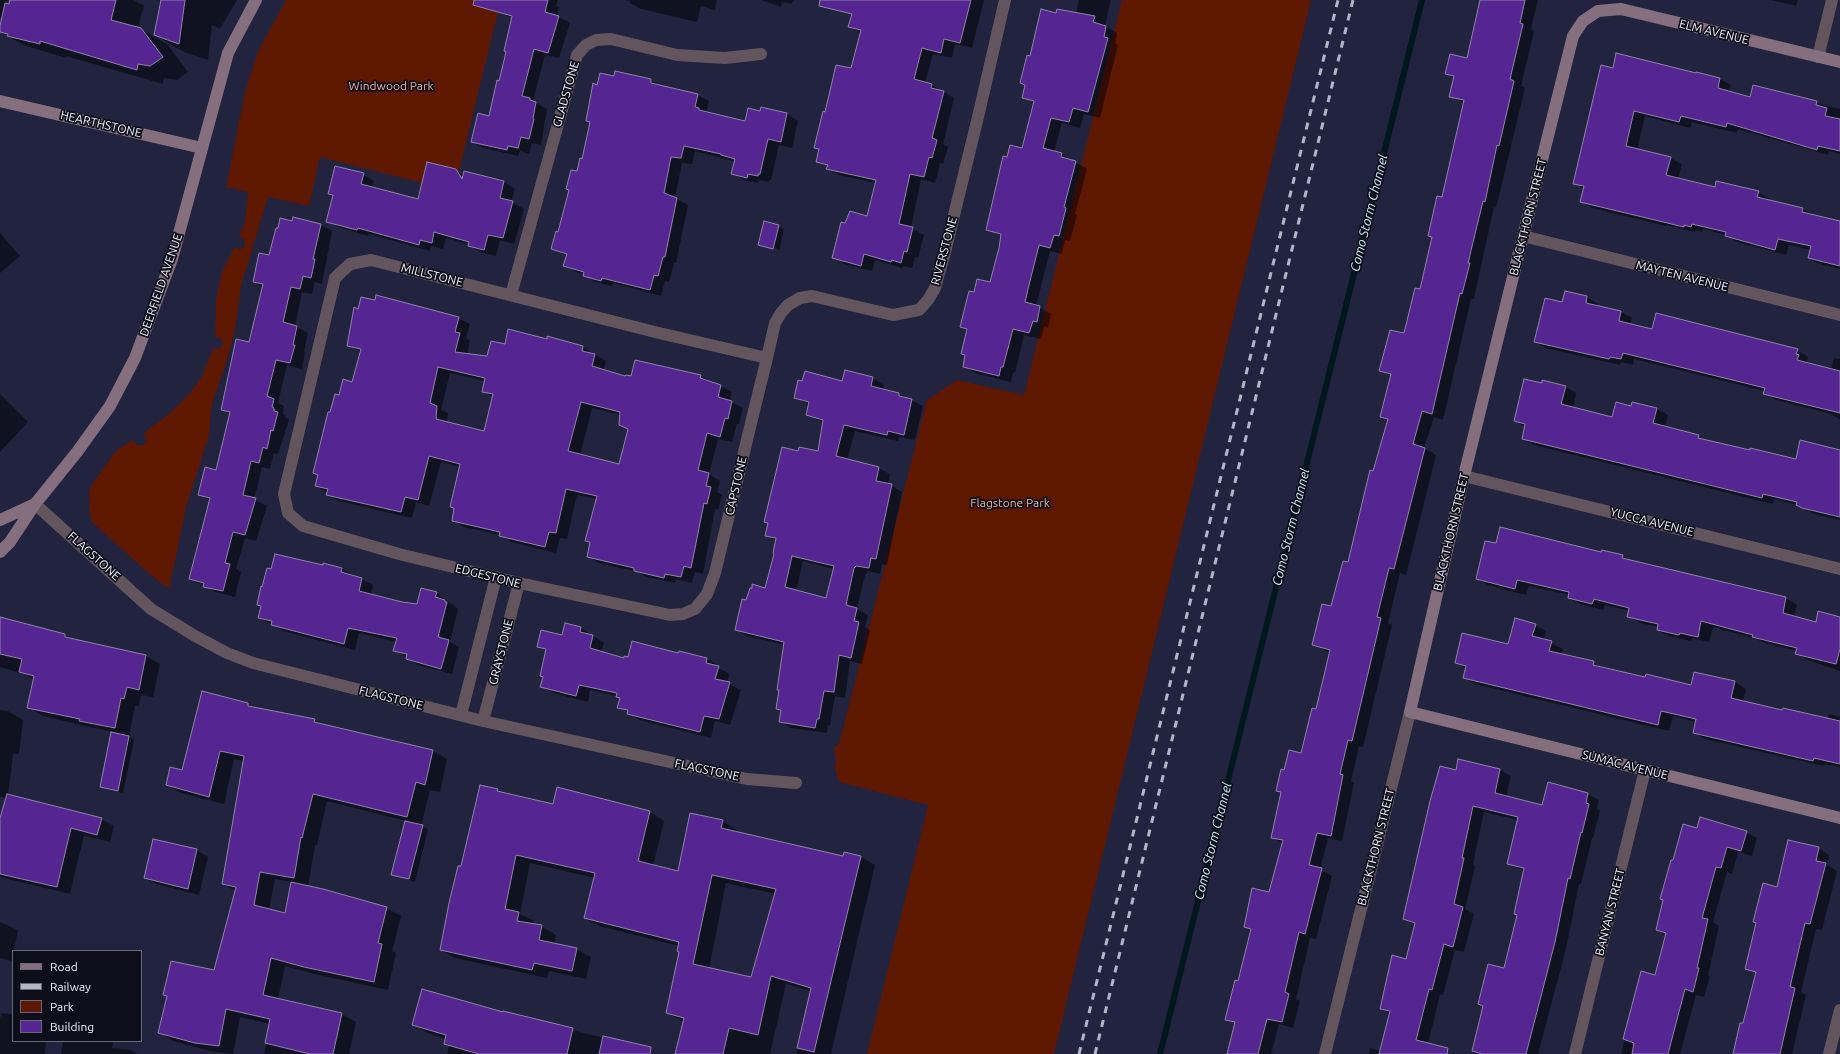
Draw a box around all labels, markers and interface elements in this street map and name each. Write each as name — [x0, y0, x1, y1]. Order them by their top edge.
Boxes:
street label: ELM AVENUE — [1678, 16, 1750, 48]
street label: GLADSTONE — [550, 59, 582, 129]
park label: Windwood Park — [348, 79, 434, 93]
street label: HEARTHSTONE — [59, 108, 143, 140]
water label: Como Storm Channel — [1347, 153, 1391, 273]
street label: BLACKTHORN STREET — [1506, 157, 1550, 277]
street label: RIVERSTONE — [928, 215, 960, 287]
street label: DEERFIELD AVENUE — [137, 232, 185, 338]
street label: MAYTEN AVENUE — [1634, 258, 1730, 294]
street label: MILLSTONE — [400, 260, 464, 290]
street label: CAPSTONE — [722, 455, 750, 517]
water label: Como Storm Channel — [1269, 467, 1313, 587]
street label: BLACKTHORN STREET — [1430, 472, 1472, 592]
park label: Flagstone Park — [970, 496, 1050, 510]
street label: YUCCA AVENUE — [1609, 505, 1695, 539]
street label: FLAGSTONE — [65, 529, 123, 583]
street label: EDGESTONE — [454, 561, 522, 591]
street label: GRAYSTONE — [486, 618, 516, 686]
street label: FLAGSTONE — [357, 683, 425, 713]
street label: SUMAC AVENUE — [1581, 747, 1669, 783]
street label: FLAGSTONE — [673, 756, 741, 784]
water label: Como Storm Channel — [1191, 781, 1235, 901]
street label: BLACKTHORN STREET — [1354, 787, 1398, 907]
street label: BANYAN STREET — [1592, 867, 1628, 957]
legend — [12, 950, 142, 1042]
text: Road — [50, 960, 78, 973]
text: Railway — [50, 980, 91, 993]
text: Park — [50, 1000, 74, 1013]
text: Building — [50, 1020, 94, 1033]

